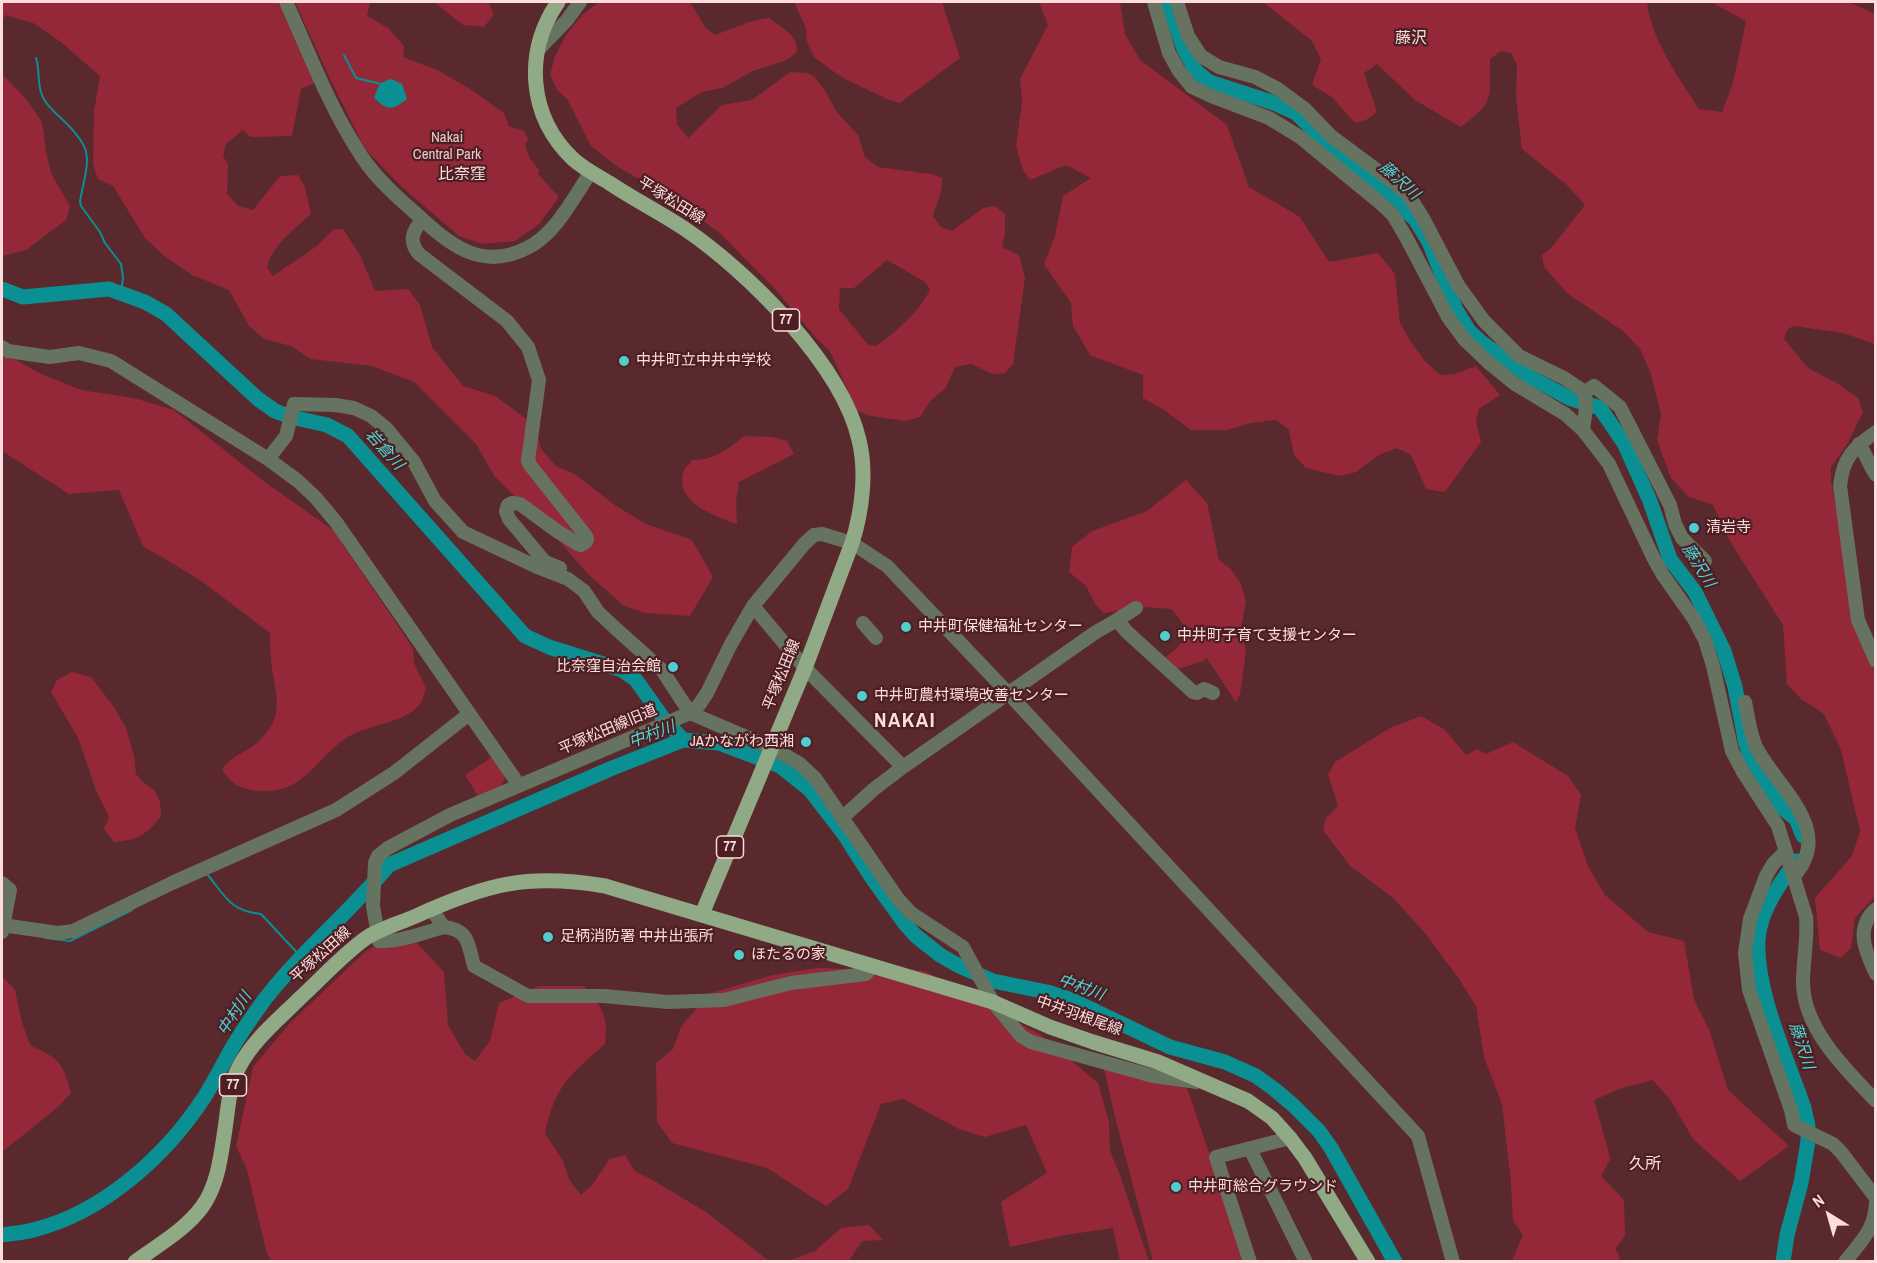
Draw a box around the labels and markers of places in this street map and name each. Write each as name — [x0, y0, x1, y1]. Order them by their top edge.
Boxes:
place label: 中井町立中井中学校 — [636, 352, 771, 370]
marker: 中井町立中井中学校 — [617, 354, 631, 368]
place label: 清岩寺 — [1706, 519, 1751, 537]
marker: 清岩寺 — [1687, 521, 1701, 535]
place label: 中井町保健福祉センター — [918, 618, 1083, 636]
marker: 中井町保健福祉センター — [899, 620, 913, 634]
place label: 中井町子育て支援センター — [1177, 627, 1357, 645]
marker: 中井町子育て支援センター — [1158, 629, 1172, 643]
place label: 比奈窪自治会館 — [556, 658, 661, 676]
marker: 比奈窪自治会館 — [666, 660, 680, 674]
place label: 中井町農村環境改善センター — [874, 687, 1069, 705]
marker: 中井町農村環境改善センター — [855, 689, 869, 703]
place label: JAかながわ西湘 — [690, 733, 794, 751]
marker: JAかながわ西湘 — [799, 735, 813, 749]
place label: 足柄消防署 中井出張所 — [560, 928, 713, 946]
marker: 足柄消防署 中井出張所 — [541, 930, 555, 944]
place label: ほたるの家 — [751, 946, 826, 964]
marker: ほたるの家 — [732, 948, 746, 962]
place label: 中井町総合グラウンド — [1188, 1178, 1338, 1196]
marker: 中井町総合グラウンド — [1169, 1180, 1183, 1194]

